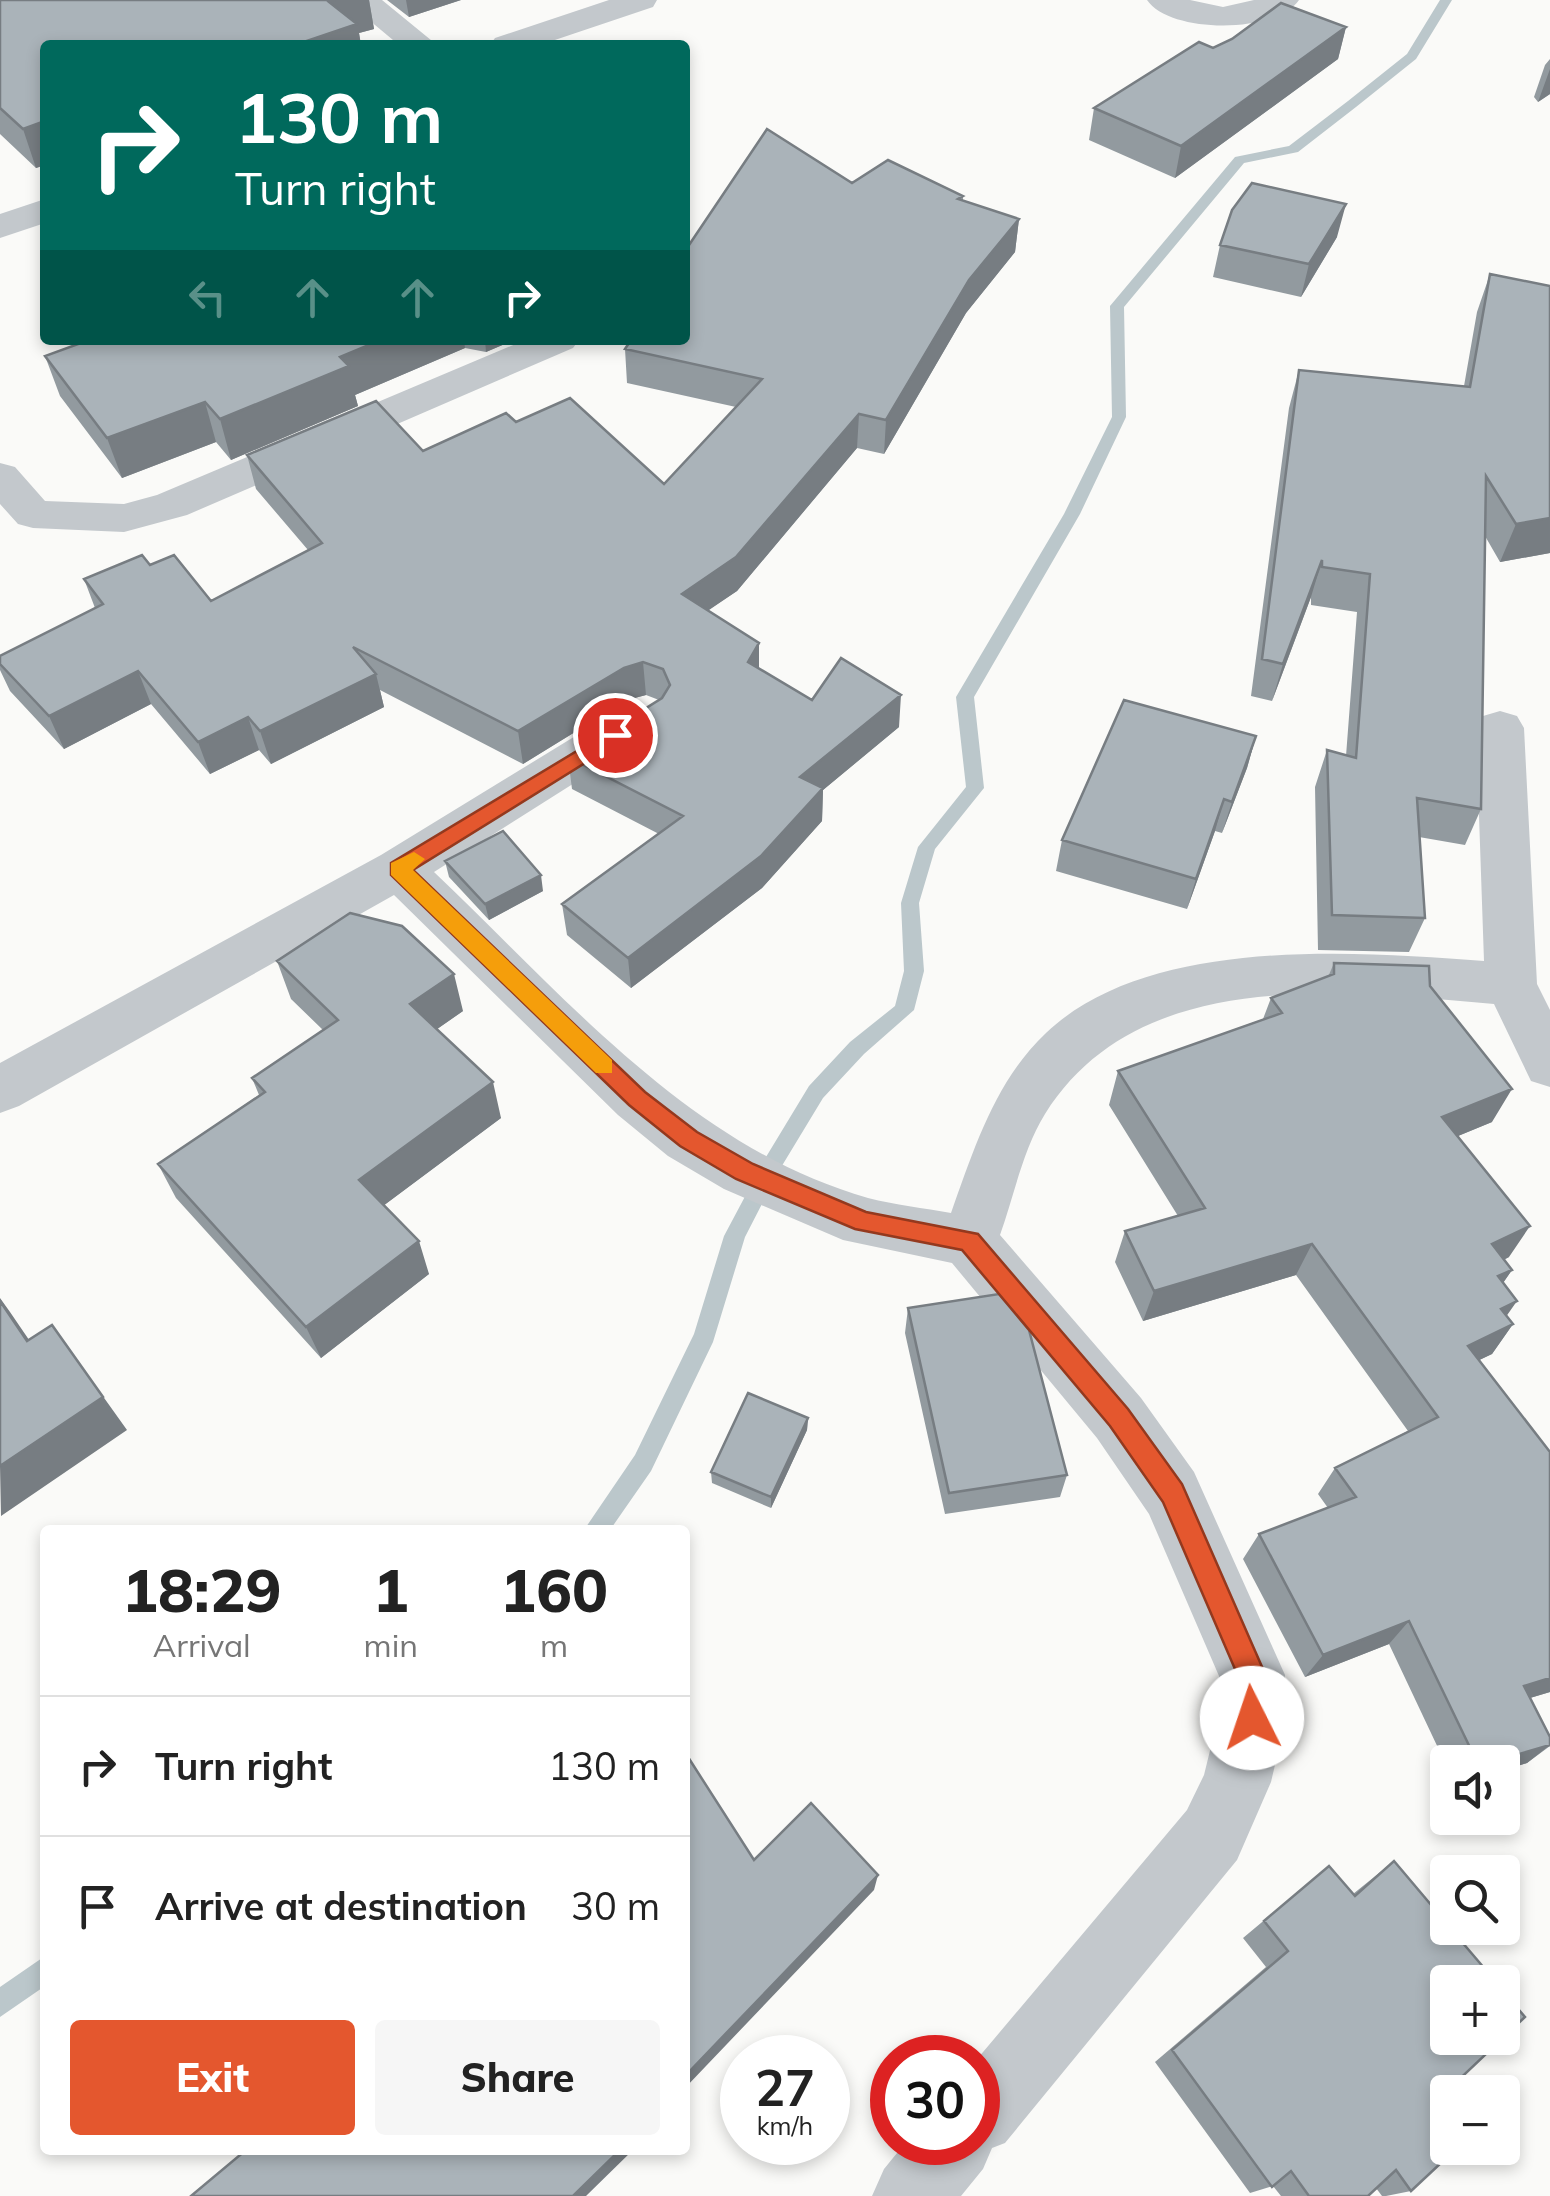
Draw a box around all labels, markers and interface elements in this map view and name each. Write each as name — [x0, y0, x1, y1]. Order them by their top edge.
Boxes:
text: 130 m — [235, 73, 443, 161]
icon: right — [70, 80, 200, 210]
text: Turn right — [235, 160, 436, 216]
icon: left — [180, 270, 235, 325]
icon: ahead — [285, 270, 340, 325]
icon: ahead — [390, 270, 445, 325]
icon: right — [495, 270, 550, 325]
pin — [573, 693, 658, 778]
icon: arrive — [588, 708, 643, 763]
text: 18:29 — [122, 1552, 282, 1627]
text: 1 — [373, 1552, 409, 1627]
text: 160 — [500, 1552, 608, 1627]
text: Arrival — [153, 1625, 251, 1665]
text: min — [364, 1625, 418, 1665]
text: m — [540, 1625, 568, 1665]
position arrow — [1200, 1666, 1304, 1770]
icon: right — [70, 1739, 125, 1794]
text: Turn right — [155, 1742, 332, 1790]
text: 130 m — [548, 1742, 660, 1790]
map controls — [1430, 1745, 1520, 2165]
button: sound — [1430, 1745, 1520, 1835]
button: search — [1430, 1855, 1520, 1945]
icon: arrive — [70, 1879, 125, 1934]
text: Arrive at destination — [155, 1882, 527, 1930]
text: 30 m — [571, 1882, 660, 1930]
button: + — [1430, 1965, 1520, 2055]
button: Exit — [70, 2020, 355, 2135]
button: Share — [375, 2020, 660, 2135]
speed limit sign: 30 — [870, 2035, 1000, 2165]
text: 27 — [755, 2056, 815, 2119]
button: − — [1430, 2075, 1520, 2165]
text: km/h — [757, 2110, 813, 2141]

